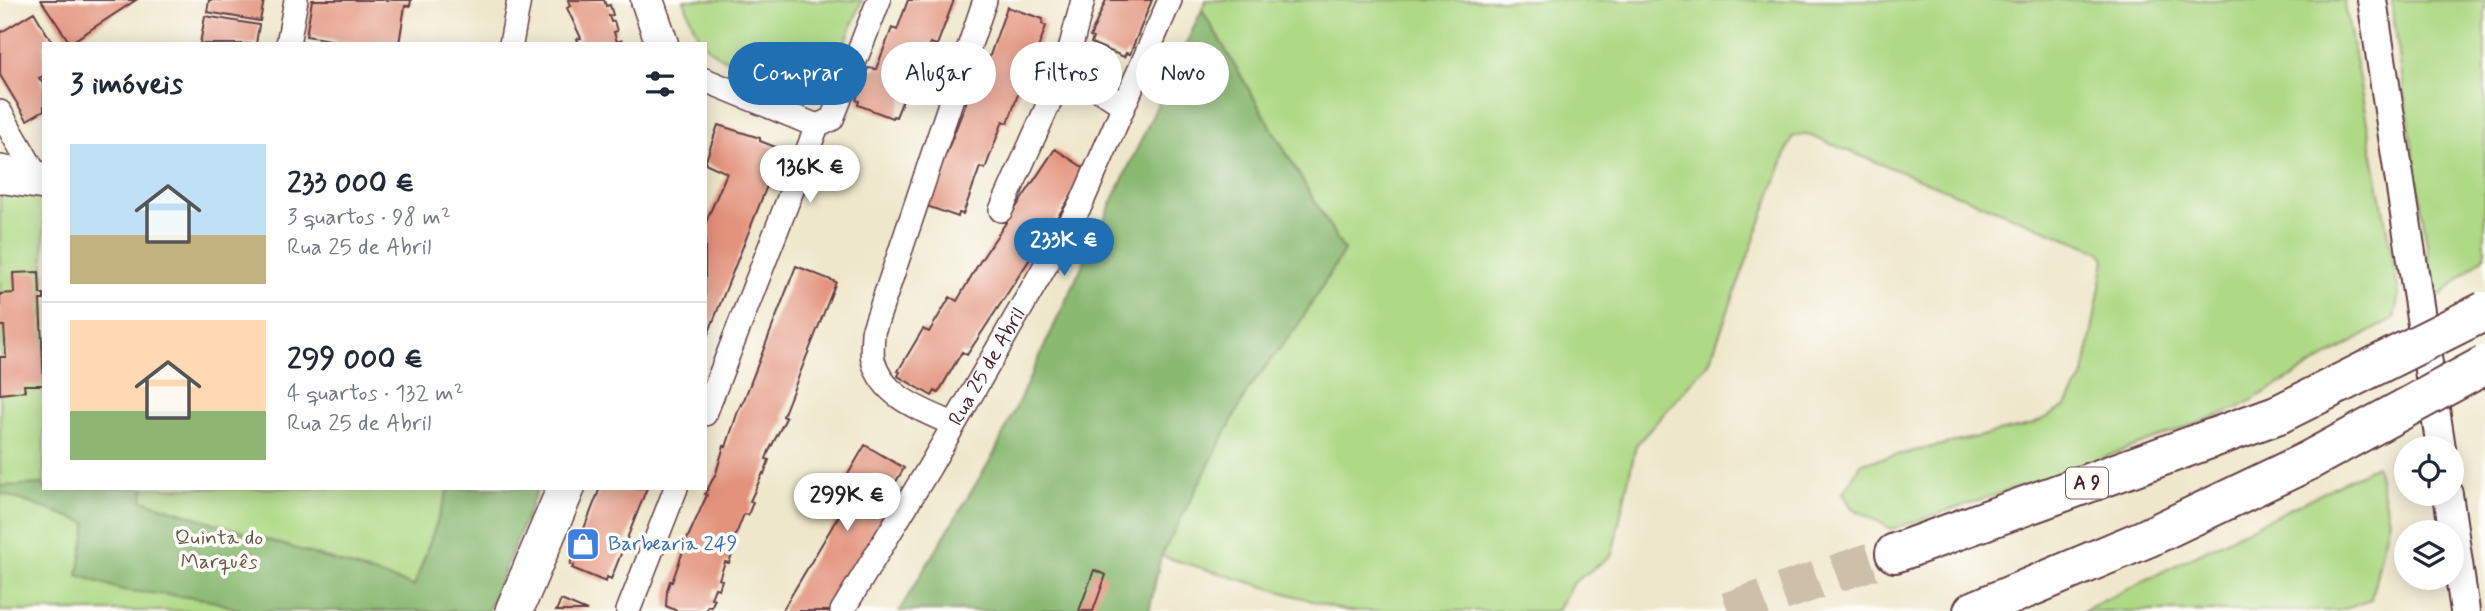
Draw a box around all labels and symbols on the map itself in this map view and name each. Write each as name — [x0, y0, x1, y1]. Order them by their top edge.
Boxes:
pin: 136K € — [753, 146, 867, 205]
pin: 233K € — [1007, 218, 1121, 278]
street label: Rua 25 de Abril — [942, 303, 1032, 431]
road number: A 9 — [2066, 468, 2108, 498]
pin: 299K € — [790, 474, 904, 533]
park label: Quinta do Marquês — [175, 524, 263, 576]
shop icon: Barbearia 249 — [564, 525, 602, 563]
place label: Barbearia 249 — [608, 530, 738, 558]

